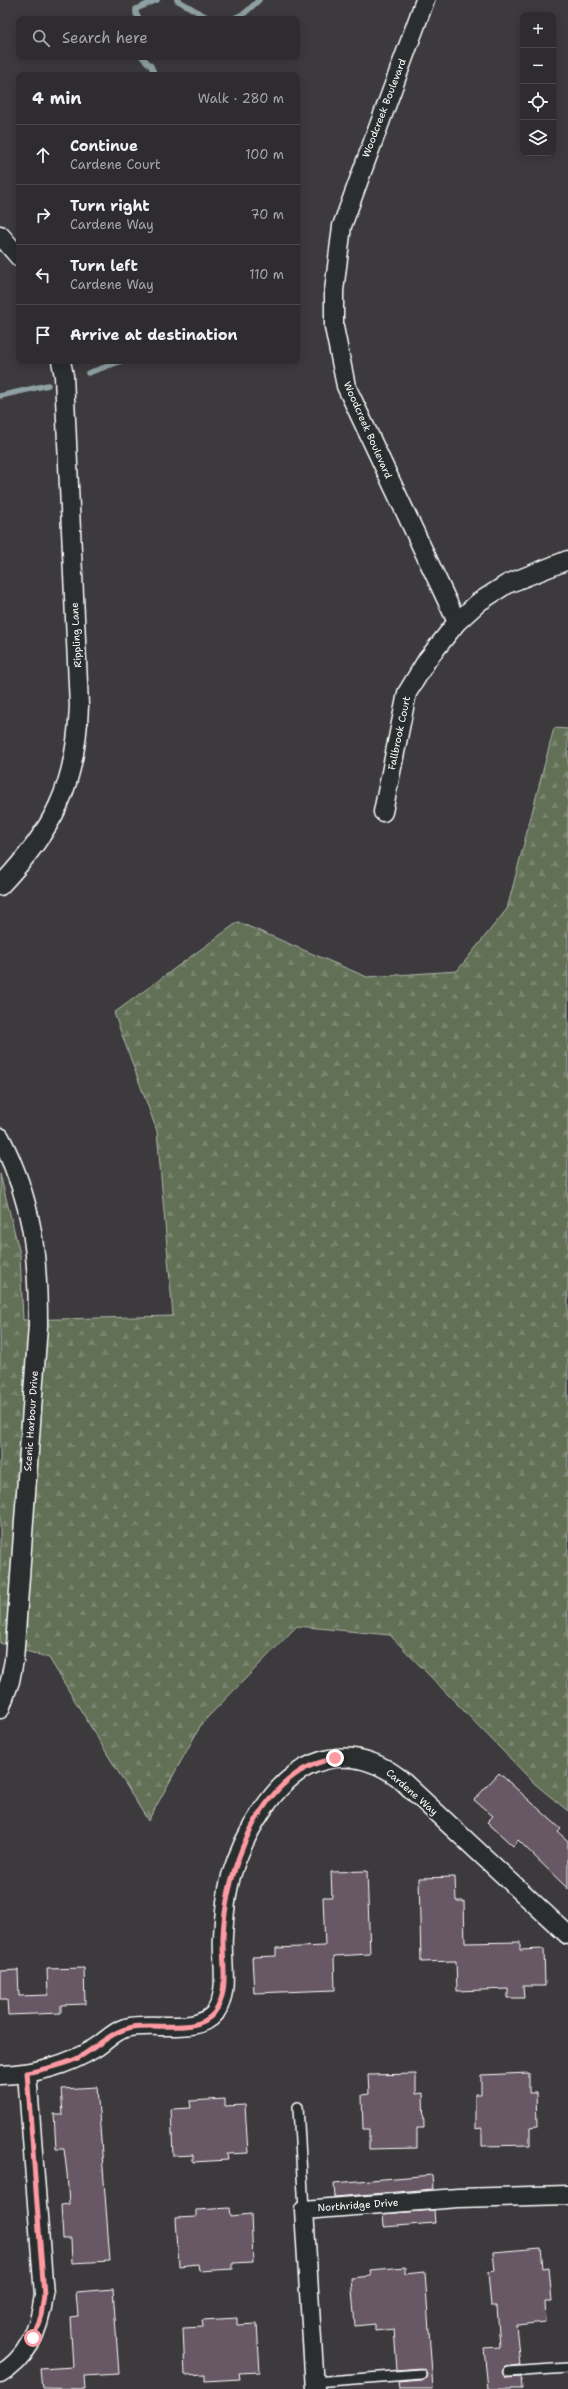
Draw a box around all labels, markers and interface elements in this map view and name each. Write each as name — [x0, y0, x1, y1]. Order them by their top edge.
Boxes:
map controls — [520, 12, 556, 156]
button: + — [520, 12, 556, 48]
search box — [16, 16, 300, 60]
icon: search — [30, 27, 52, 49]
text: Search here — [62, 28, 148, 48]
button: − — [520, 48, 556, 84]
street label: Woodcreek Boulevard — [359, 56, 409, 159]
button: locate — [520, 84, 556, 120]
text: 4 min — [32, 87, 82, 109]
text: Walk · 280 m — [198, 90, 284, 107]
button: layers — [520, 120, 556, 156]
text: Continue — [70, 136, 138, 156]
icon: ahead — [32, 144, 54, 166]
text: 100 m — [245, 146, 284, 163]
text: Cardene Court — [70, 156, 161, 173]
text: Turn right — [70, 196, 150, 216]
icon: right — [32, 204, 54, 226]
text: 70 m — [250, 206, 284, 223]
text: Cardene Way — [70, 216, 154, 233]
text: Turn left — [70, 256, 138, 276]
icon: left — [32, 264, 54, 286]
text: 110 m — [249, 266, 284, 283]
text: Cardene Way — [70, 276, 154, 293]
icon: arrive — [32, 324, 54, 346]
text: Arrive at destination — [70, 325, 238, 345]
street label: Woodcreek Boulevard — [341, 379, 396, 481]
street label: Rippling Lane — [68, 602, 84, 668]
street label: Fallbrook Court — [385, 695, 413, 771]
street label: Scenic Harbour Drive — [21, 1370, 41, 1472]
route end — [326, 1749, 344, 1767]
street label: Cardene Way — [383, 1766, 441, 1818]
street label: Northridge Drive — [317, 2196, 399, 2214]
route start — [24, 2329, 42, 2347]

